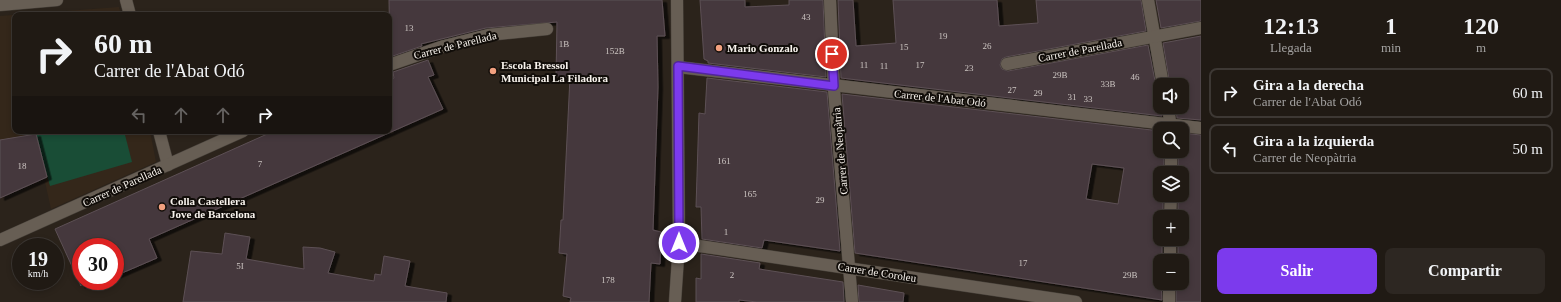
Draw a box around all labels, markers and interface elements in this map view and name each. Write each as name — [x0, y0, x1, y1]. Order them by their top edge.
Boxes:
house number: 43 — [802, 12, 811, 22]
text: 12:13 — [1263, 13, 1319, 39]
text: 1 — [1385, 13, 1397, 39]
text: 120 — [1463, 13, 1499, 39]
house number: 13 — [405, 23, 414, 33]
icon: right — [28, 28, 80, 80]
text: 60 m — [94, 28, 152, 59]
street label: Carrer de Parellada — [412, 29, 498, 61]
house number: 19 — [939, 31, 948, 41]
street label: Carrer de Parellada — [1037, 36, 1123, 64]
pin — [815, 37, 849, 71]
house number: 1B — [559, 39, 569, 49]
text: Llegada — [1270, 40, 1312, 55]
text: min — [1381, 40, 1401, 55]
text: m — [1476, 40, 1486, 55]
house number: 26 — [983, 41, 992, 51]
place label: Mario Gonzalo — [727, 42, 799, 54]
house number: 15 — [900, 42, 909, 52]
marker: Mario Gonzalo — [714, 43, 724, 53]
icon: arrive — [821, 43, 843, 65]
house number: 152B — [605, 46, 625, 56]
place label: Escola Bressol Municipal La Filadora — [501, 59, 608, 84]
house number: 11 — [860, 60, 868, 70]
house number: 17 — [916, 60, 925, 70]
text: Carrer de l'Abat Odó — [94, 61, 245, 81]
house number: 11 — [880, 61, 888, 71]
house number: 23 — [965, 63, 974, 73]
marker: Escola Bressol Municipal La Filadora — [488, 66, 498, 76]
house number: 29B — [1052, 70, 1068, 80]
house number: 46 — [1131, 72, 1140, 82]
text: Gira a la derecha — [1253, 77, 1364, 93]
map controls — [1153, 78, 1189, 290]
button: sound — [1153, 78, 1189, 114]
house number: 33B — [1100, 79, 1116, 89]
icon: right — [1219, 82, 1241, 104]
house number: 27 — [1008, 85, 1017, 95]
text: 60 m — [1513, 85, 1543, 101]
street label: Carrer de l'Abat Odó — [894, 87, 987, 109]
house number: 29 — [1034, 88, 1043, 98]
house number: 31 — [1068, 92, 1077, 102]
house number: 33 — [1084, 94, 1093, 104]
text: Carrer de l'Abat Odó — [1253, 94, 1362, 109]
icon: left — [128, 104, 150, 126]
icon: ahead — [170, 104, 192, 126]
icon: ahead — [212, 104, 234, 126]
icon: right — [254, 104, 276, 126]
street label: Carrer de Neopàtria — [830, 107, 850, 195]
button: search — [1153, 122, 1189, 158]
text: Gira a la izquierda — [1253, 133, 1374, 149]
icon: left — [1219, 138, 1241, 160]
text: 50 m — [1513, 141, 1543, 157]
text: Carrer de Neopàtria — [1253, 150, 1356, 165]
house number: 161 — [717, 156, 731, 166]
house number: 7 — [258, 159, 263, 169]
house number: 18 — [18, 161, 27, 171]
street label: Carrer de Parellada — [81, 163, 163, 209]
button: layers — [1153, 166, 1189, 202]
house number: 165 — [743, 189, 757, 199]
place label: Colla Castellera Jove de Barcelona — [170, 195, 256, 220]
house number: 29 — [816, 195, 825, 205]
marker: Colla Castellera Jove de Barcelona — [157, 202, 167, 212]
button: + — [1153, 210, 1189, 246]
position arrow — [658, 222, 700, 264]
house number: 1 — [724, 227, 728, 237]
speed limit sign: 30 — [72, 238, 124, 290]
text: 19 — [28, 248, 48, 270]
button: Salir — [1217, 248, 1377, 294]
button: Compartir — [1385, 248, 1545, 294]
button: − — [1153, 254, 1189, 290]
house number: 17 — [1019, 258, 1028, 268]
street label: Carrer de Coroleu — [837, 260, 918, 284]
house number: 5I — [236, 261, 244, 271]
text: km/h — [28, 268, 48, 279]
house number: 2 — [730, 270, 734, 280]
house number: 29B — [1122, 270, 1138, 280]
house number: 178 — [601, 275, 615, 285]

